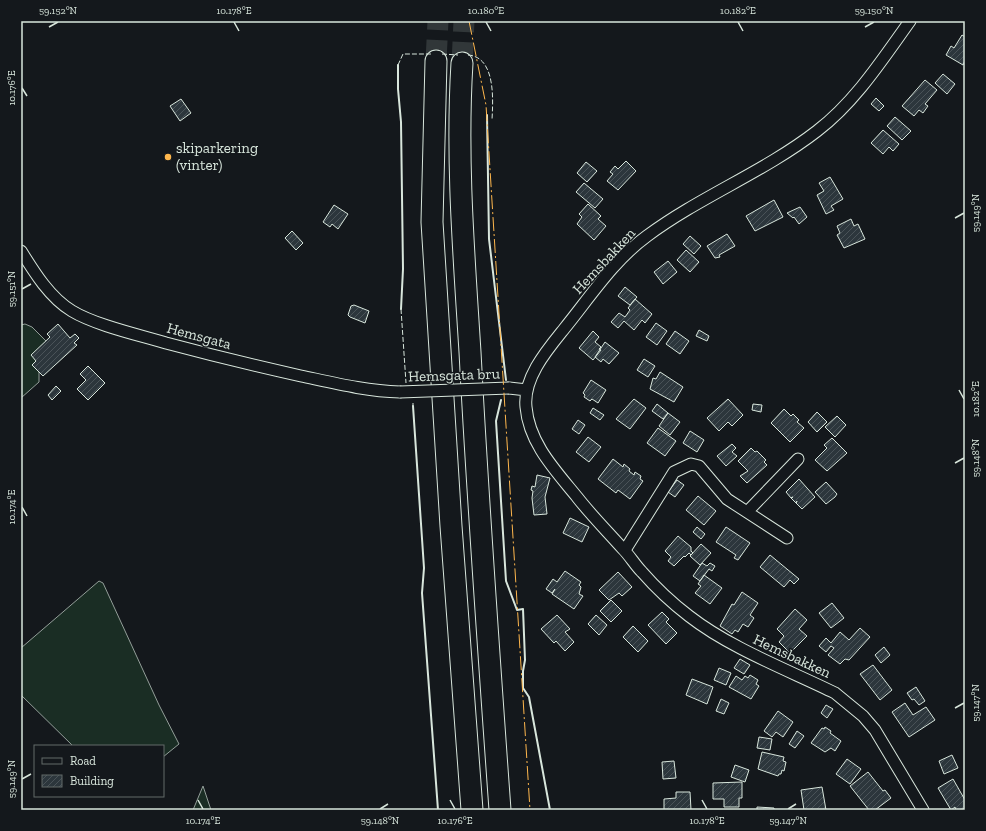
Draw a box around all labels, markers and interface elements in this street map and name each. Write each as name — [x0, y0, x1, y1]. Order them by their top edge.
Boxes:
text: 59.152°N — [39, 5, 78, 17]
text: 10.178°E — [216, 5, 252, 17]
text: 10.180°E — [468, 5, 504, 17]
text: 10.182°E — [720, 5, 756, 17]
text: 59.150°N — [855, 5, 894, 17]
text: 10.176°E — [6, 70, 18, 106]
place label: skiparkering (vinter) — [176, 139, 258, 174]
marker: skiparkering (vinter) — [163, 152, 173, 162]
text: 59.149°N — [970, 193, 982, 232]
street label: Hemsbakken — [569, 224, 639, 298]
text: 59.151°N — [6, 270, 18, 307]
street label: Hemsgata — [165, 319, 233, 353]
street label: Hemsgata bru — [408, 364, 501, 386]
text: 10.182°E — [970, 381, 982, 417]
text: 59.148°N — [970, 438, 982, 477]
text: 10.174°E — [6, 490, 18, 524]
street label: Hemsbakken — [750, 630, 834, 682]
text: 59.147°N — [970, 684, 982, 722]
legend — [34, 745, 164, 797]
text: Road — [70, 754, 96, 768]
text: 59.149°N — [6, 759, 18, 798]
text: Building — [70, 774, 114, 788]
text: 10.174°E — [186, 815, 220, 827]
text: 59.148°N — [361, 815, 400, 827]
text: 10.176°E — [437, 815, 473, 827]
text: 10.178°E — [689, 815, 725, 827]
text: 59.147°N — [769, 815, 807, 827]

